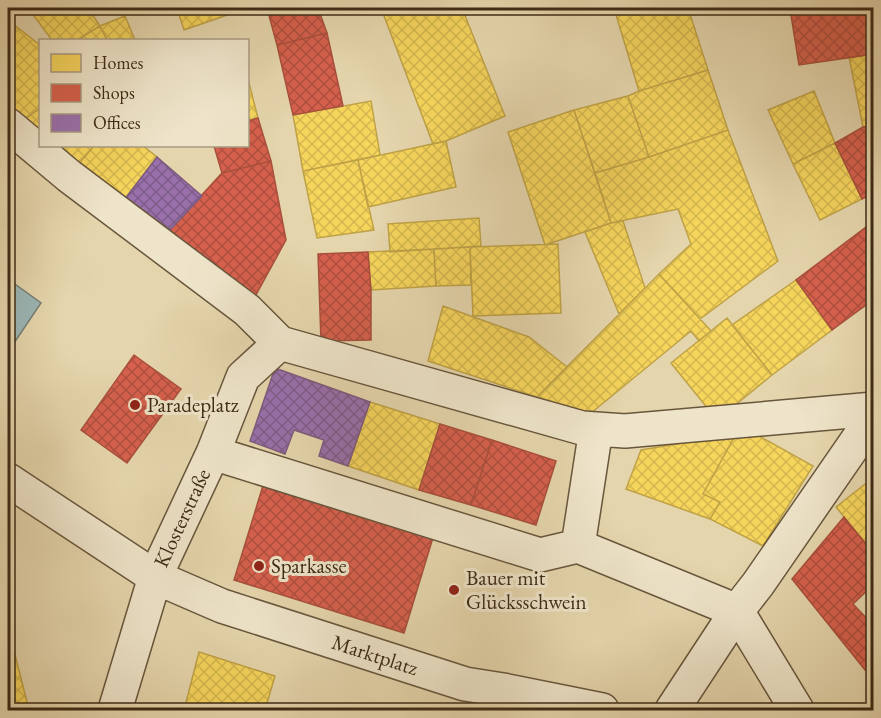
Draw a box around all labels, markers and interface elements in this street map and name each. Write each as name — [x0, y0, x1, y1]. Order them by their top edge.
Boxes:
legend — [39, 39, 249, 147]
text: Homes — [93, 51, 144, 74]
text: Shops — [93, 81, 135, 104]
text: Offices — [93, 111, 141, 134]
place label: Paradeplatz — [147, 391, 239, 418]
marker: Paradeplatz — [128, 398, 142, 412]
street label: Klosterstraße — [147, 464, 216, 571]
place label: Sparkasse — [271, 552, 347, 579]
marker: Sparkasse — [252, 559, 266, 573]
place label: Bauer mit Glücksschwein — [466, 564, 587, 615]
marker: Bauer mit Glücksschwein — [447, 583, 461, 597]
street label: Marktplatz — [329, 628, 422, 681]

